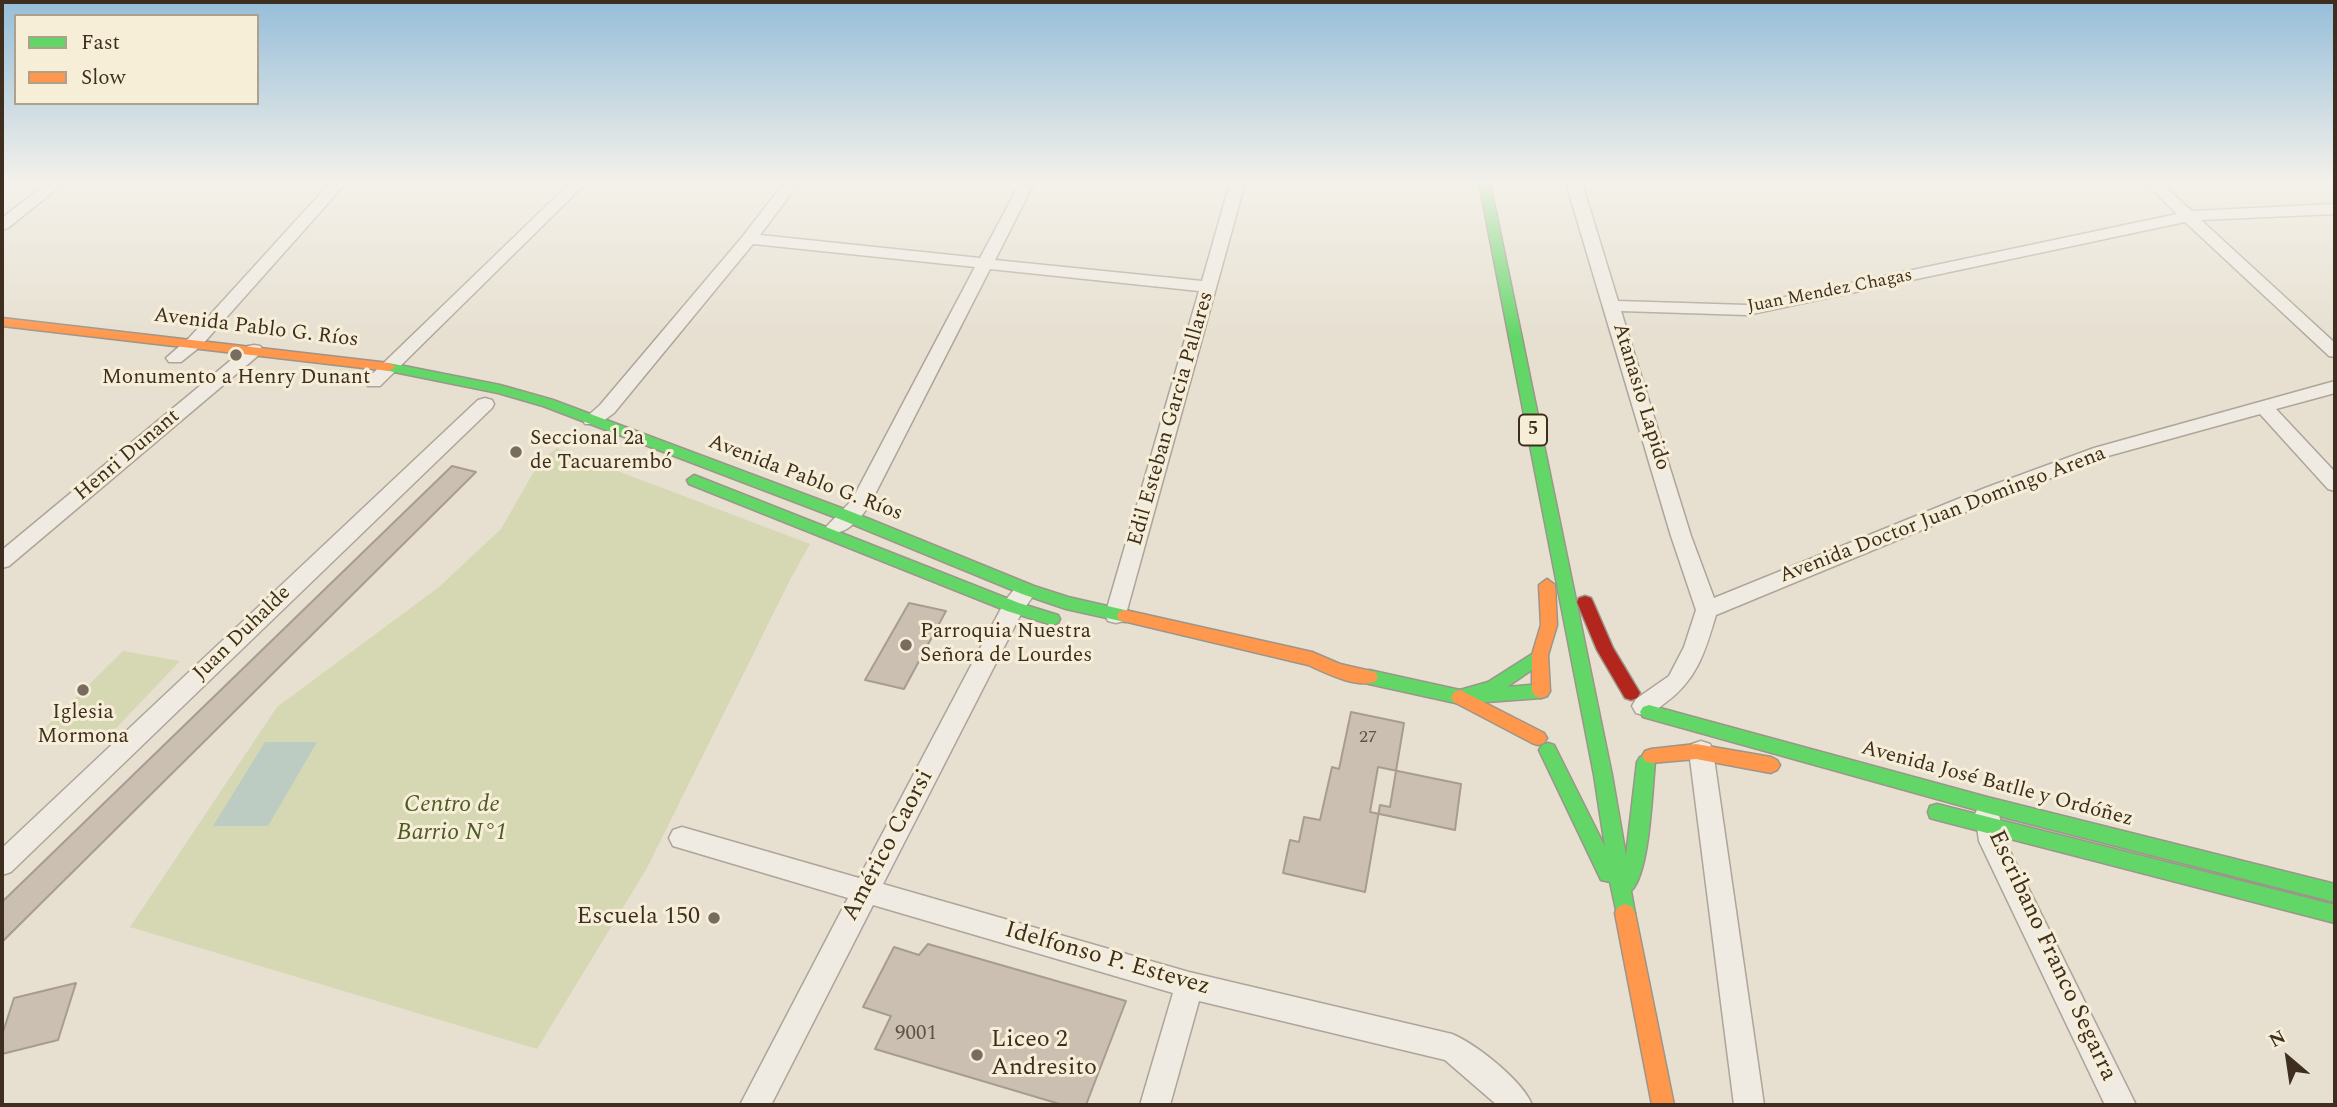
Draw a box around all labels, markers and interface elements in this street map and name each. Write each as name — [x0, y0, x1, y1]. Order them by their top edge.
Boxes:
legend — [14, 14, 259, 105]
text: Fast — [81, 27, 120, 59]
text: Slow — [81, 62, 125, 94]
street label: Juan Mendez Chagas — [1746, 265, 1914, 319]
street label: Edil Esteban Garcia Pallares — [1124, 289, 1220, 549]
street label: Avenida Pablo G. Ríos — [152, 304, 360, 354]
street label: Atanasio Lapido — [1606, 320, 1674, 474]
marker: Monumento a Henry Dunant — [228, 347, 244, 363]
place label: Monumento a Henry Dunant — [102, 366, 370, 392]
street label: Henri Dunant — [70, 405, 186, 507]
road number: 5 — [1519, 414, 1547, 446]
place label: Seccional 2a de Tacuarembó — [530, 427, 672, 477]
street label: Avenida Pablo G. Ríos — [704, 430, 906, 528]
street label: Avenida Doctor Juan Domingo Arena — [1776, 442, 2110, 590]
marker: Seccional 2a de Tacuarembó — [508, 444, 524, 460]
street label: Juan Duhalde — [189, 581, 297, 687]
place label: Parroquia Nuestra Señora de Lourdes — [920, 620, 1092, 670]
marker: Parroquia Nuestra Señora de Lourdes — [898, 637, 914, 653]
marker: Iglesia Mormona — [75, 682, 91, 698]
place label: Iglesia Mormona — [37, 701, 129, 751]
house number: 27 — [1359, 727, 1377, 749]
street label: Avenida José Batlle y Ordóñez — [1858, 737, 2136, 833]
street label: Américo Caorsi — [837, 765, 941, 927]
park label: Centro de Barrio N°1 — [396, 792, 508, 848]
street label: Escribano Franco Segarra — [1980, 826, 2122, 1086]
place label: Escuela 150 — [577, 904, 700, 932]
marker: Escuela 150 — [706, 910, 722, 926]
street label: Idelfonso P. Estevez — [1001, 917, 1213, 1003]
house number: 9001 — [895, 1022, 937, 1048]
north arrow — [2253, 1023, 2323, 1093]
text: N — [2264, 1023, 2291, 1056]
place label: Liceo 2 Andresito — [991, 1027, 1097, 1083]
marker: Liceo 2 Andresito — [969, 1047, 985, 1063]

